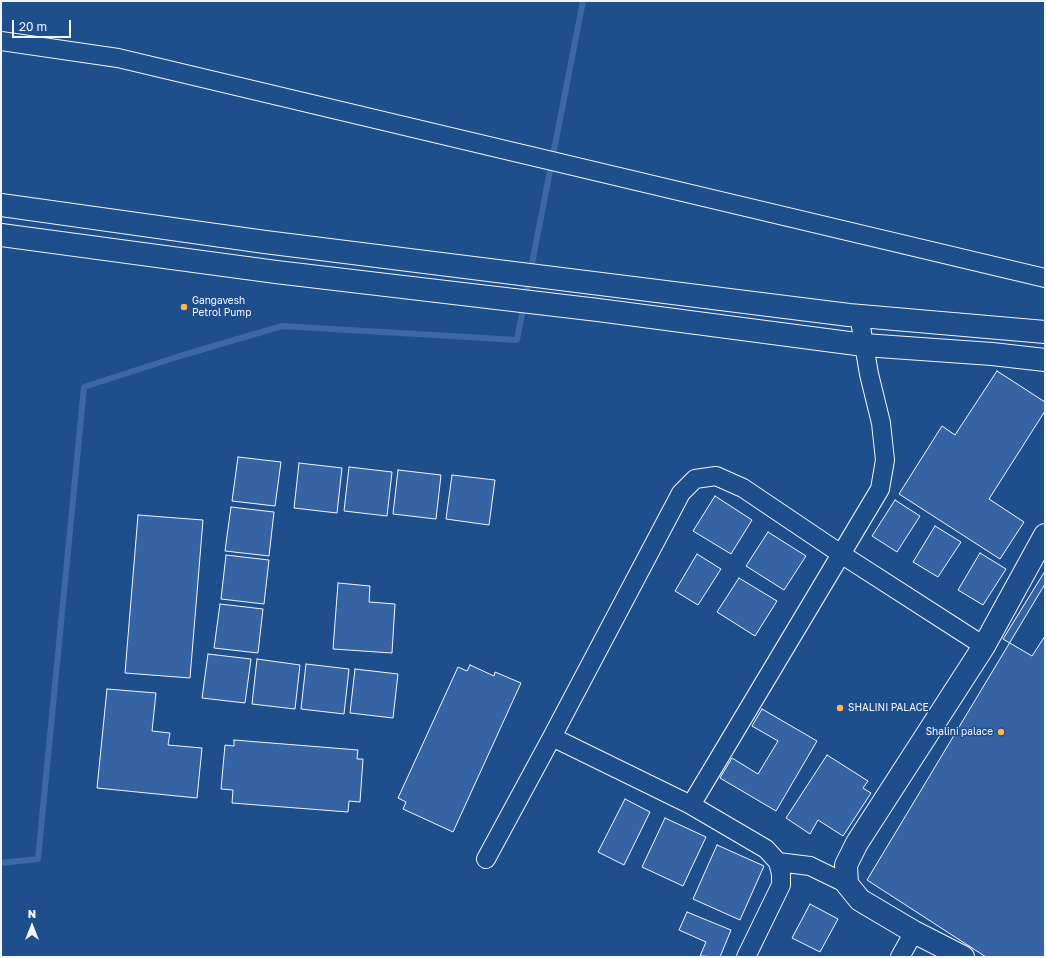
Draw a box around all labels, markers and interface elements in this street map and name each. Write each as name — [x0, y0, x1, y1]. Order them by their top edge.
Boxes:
scale bar — [14, 12, 73, 38]
text: 20 m — [19, 19, 47, 34]
place label: Gangavesh Petrol Pump — [192, 295, 251, 318]
marker: Gangavesh Petrol Pump — [179, 302, 189, 312]
place label: SHALINI PALACE — [848, 702, 929, 714]
marker: SHALINI PALACE — [835, 703, 845, 713]
place label: Shalini palace — [926, 726, 993, 738]
marker: Shalini palace — [996, 727, 1006, 737]
north arrow — [12, 906, 52, 946]
text: N — [28, 907, 36, 920]

